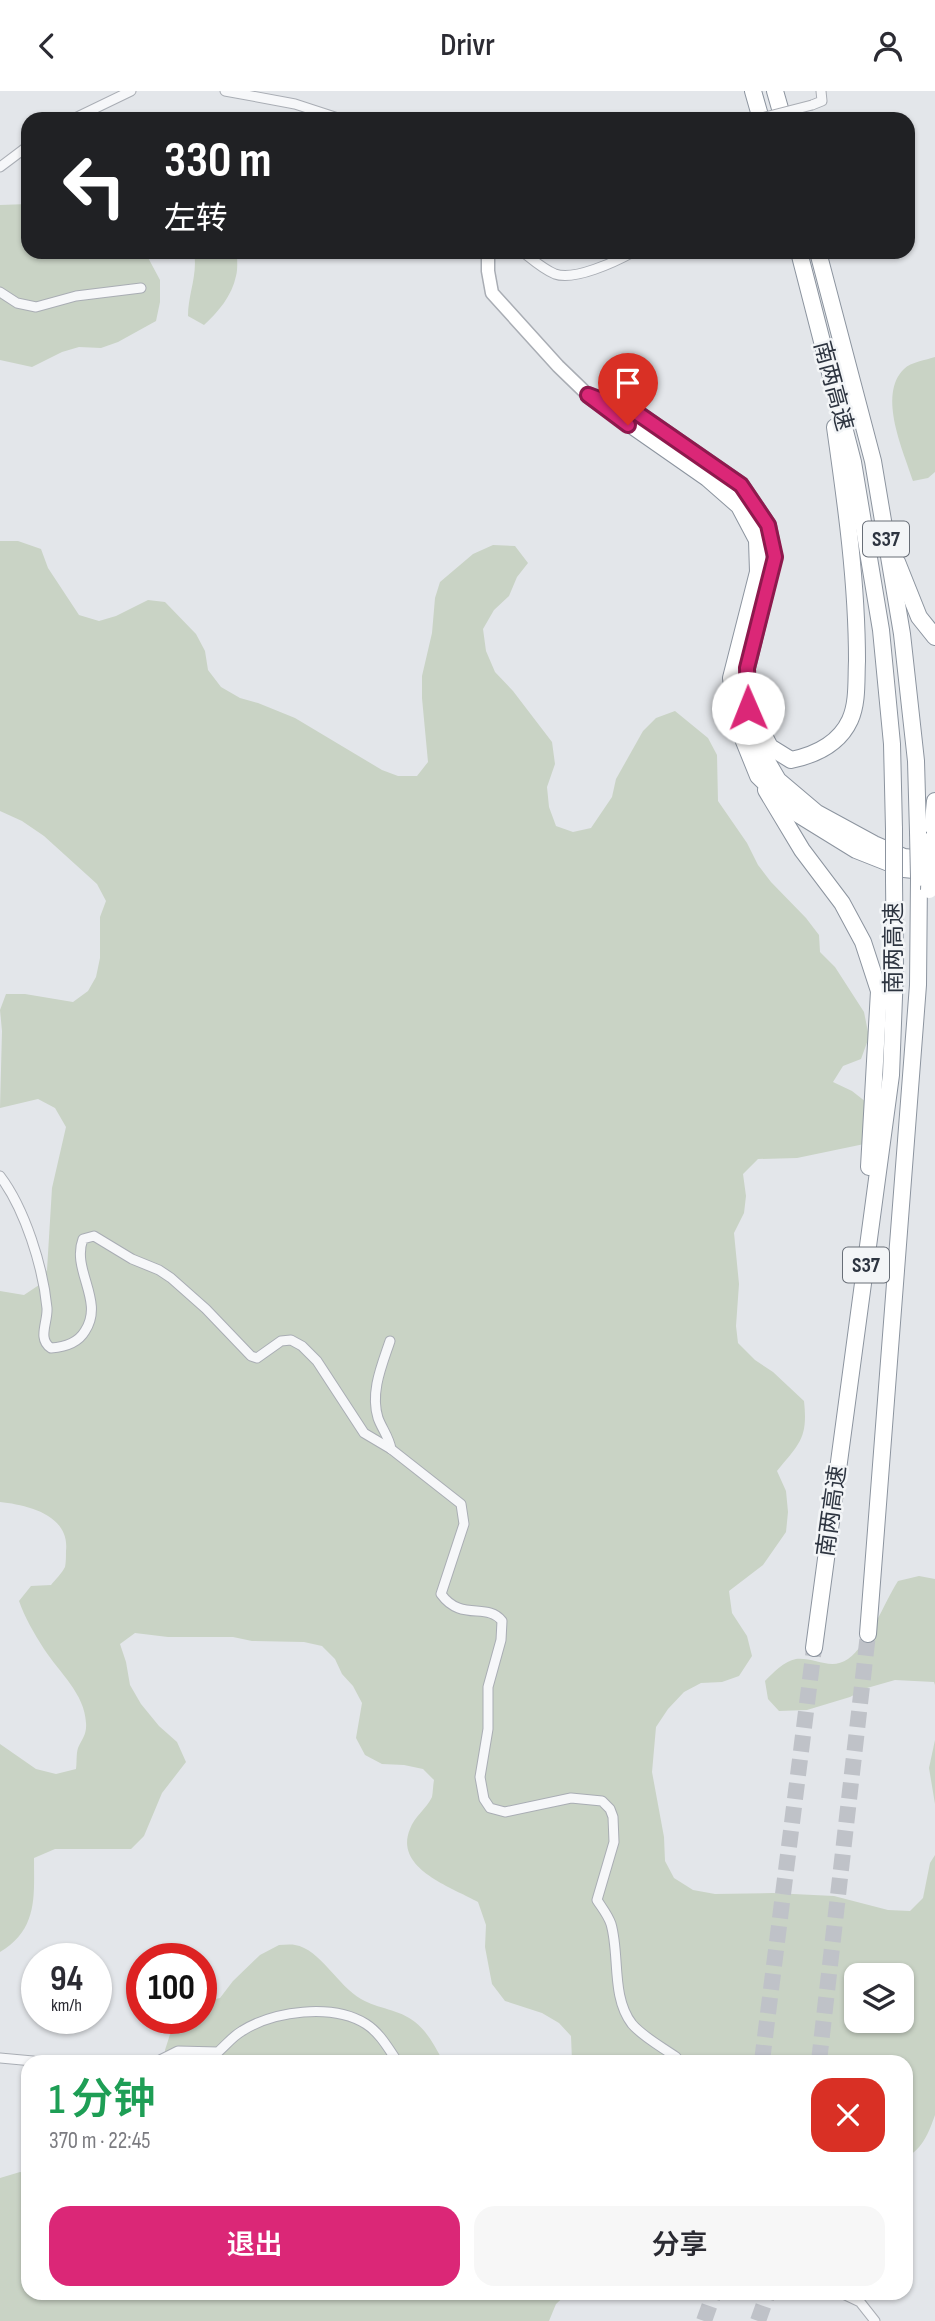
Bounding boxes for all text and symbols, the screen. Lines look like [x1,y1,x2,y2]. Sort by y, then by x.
text: Drivr [440,26,495,65]
icon: back [28,27,66,65]
icon: person [869,27,907,65]
text: 330 m [164,132,271,191]
icon: left [49,140,140,231]
text: 左转 [164,200,228,239]
street label: 南两高速 [808,338,858,434]
pin [598,353,658,425]
icon: arrive [609,364,647,402]
road number: S37 [863,521,909,557]
position arrow [711,671,785,745]
street label: 南两高速 [880,902,908,994]
road number: S37 [843,1247,889,1283]
street label: 南两高速 [812,1463,852,1559]
speed limit sign: 100 [126,1943,217,2034]
text: 94 [50,1958,83,2001]
map controls [844,1963,914,2033]
button: layers [844,1963,914,2033]
text: km/h [51,1995,82,2016]
text: 1 分钟 [49,2075,155,2126]
button: close [811,2078,885,2152]
text: 370 m · 22:45 [49,2127,151,2155]
button: 退出 [49,2206,460,2286]
button: 分享 [474,2206,885,2286]

